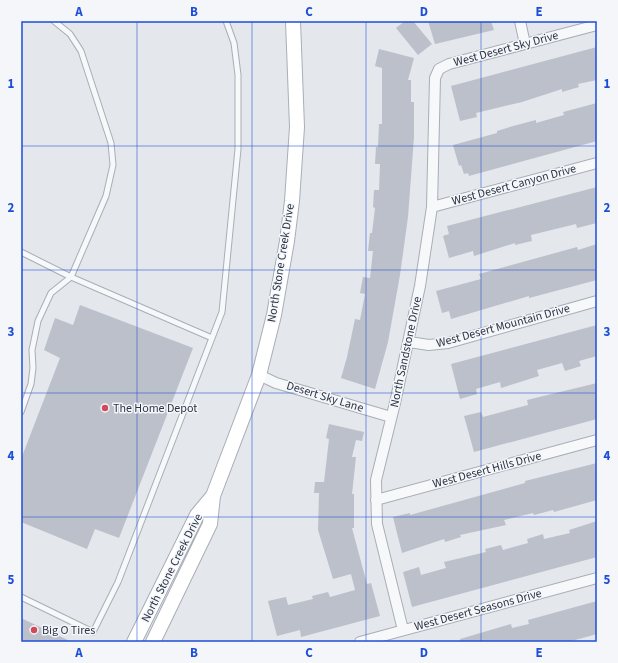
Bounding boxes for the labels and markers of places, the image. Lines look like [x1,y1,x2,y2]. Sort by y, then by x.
place label: The Home Depot [113,400,197,417]
marker: The Home Depot [100,403,110,413]
place label: Big O Tires [42,622,95,639]
marker: Big O Tires [29,625,39,635]

